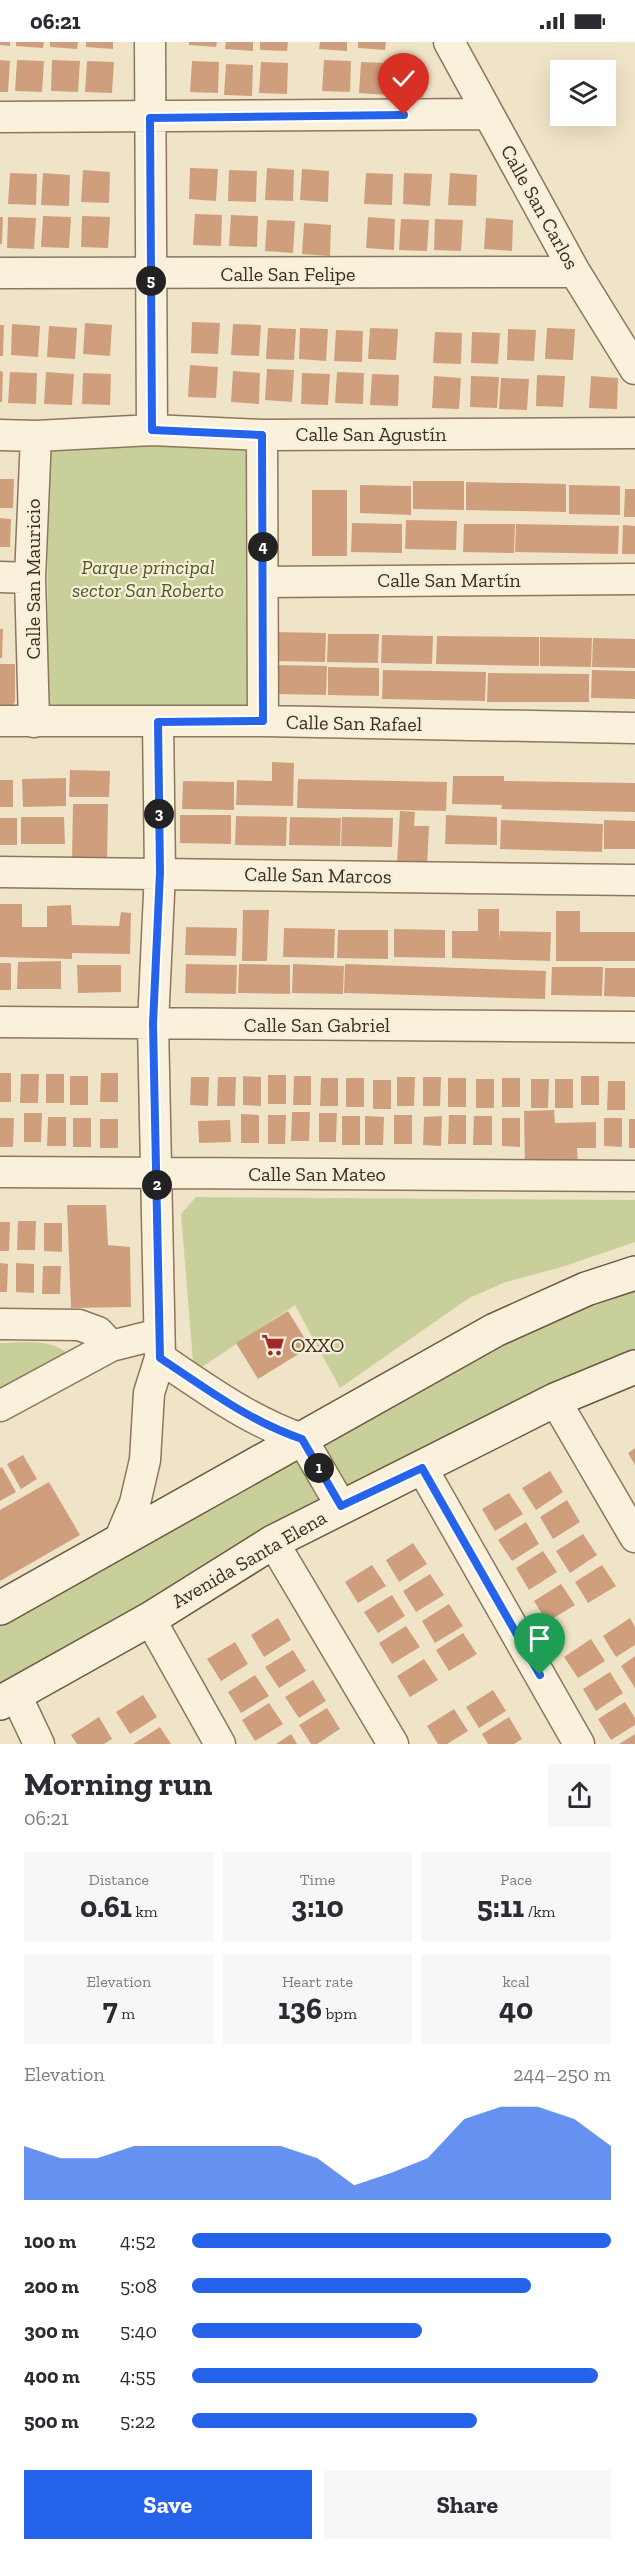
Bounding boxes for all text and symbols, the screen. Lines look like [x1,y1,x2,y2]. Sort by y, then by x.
text: 06:21 [30,8,81,35]
pin [378,53,429,115]
map controls [550,60,616,126]
button: layers [550,60,616,126]
icon: check [387,62,420,95]
street label: Calle San Carlos [496,141,584,273]
street label: Calle San Felipe [221,262,355,286]
pin: 5 [136,266,166,296]
text: 5 [147,271,155,290]
street label: Calle San Agustín [296,422,447,446]
street label: Calle San Mauricio [21,499,45,659]
pin: 4 [248,532,278,562]
text: 4 [258,537,268,556]
park label: Parque principal sector San Roberto [72,555,224,602]
street label: Calle San Martín [377,568,521,592]
street label: Calle San Rafael [286,710,422,736]
pin: 3 [144,799,174,829]
text: 3 [155,804,163,823]
street label: Calle San Marcos [244,862,392,888]
street label: Calle San Gabriel [244,1013,390,1037]
street label: Calle San Mateo [248,1162,386,1186]
pin: 2 [142,1170,172,1200]
text: 2 [153,1175,161,1194]
supermarket icon: OXXO [260,1332,286,1358]
place label: OXXO [291,1333,344,1357]
pin: 1 [304,1453,334,1483]
text: 1 [316,1458,322,1477]
street label: Avenida Santa Elena [167,1505,331,1613]
pin [514,1613,565,1675]
icon: arrive [523,1622,556,1655]
text: Morning run [24,1764,212,1803]
button: share [548,1764,611,1827]
text: 06:21 [24,1806,69,1830]
text: Distance [89,1870,149,1889]
text: Time [300,1870,335,1889]
text: Pace [500,1870,532,1889]
text: 0.61 [80,1889,132,1925]
text: 3:10 [291,1889,344,1925]
text: 5:11 [477,1889,524,1925]
text: km [132,1902,158,1921]
text: /km [524,1902,555,1921]
text: Elevation [87,1972,151,1991]
text: Heart rate [282,1972,353,1991]
text: kcal [502,1972,530,1991]
text: 7 [103,1991,118,2027]
text: 136 [278,1991,322,2027]
text: 40 [499,1991,533,2027]
text: m [118,2004,135,2023]
text: bpm [322,2004,357,2023]
text: Elevation [24,2062,105,2086]
text: 244–250 m [513,2062,611,2086]
text: 100 m [24,2229,76,2253]
text: 4:52 [120,2229,156,2253]
text: 200 m [24,2274,79,2298]
text: 5:08 [120,2274,157,2298]
text: 300 m [24,2319,79,2343]
text: 5:40 [120,2319,157,2343]
text: 400 m [24,2364,80,2388]
text: 4:55 [120,2364,156,2388]
text: 500 m [24,2409,79,2433]
text: 5:22 [120,2409,155,2433]
button: Save [24,2470,312,2539]
button: Share [324,2470,611,2539]

